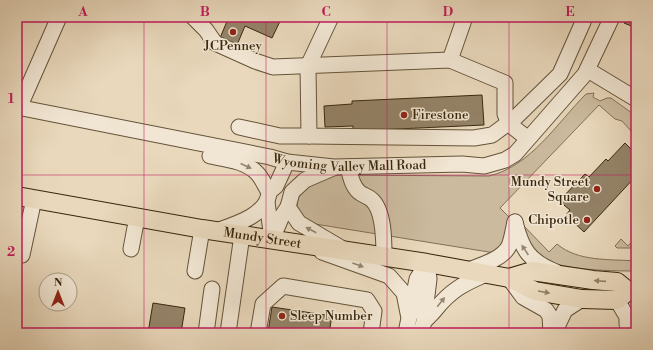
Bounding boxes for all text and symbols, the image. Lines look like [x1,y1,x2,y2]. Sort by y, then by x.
text: A [77,4,88,20]
text: B [200,4,210,20]
text: C [321,4,331,20]
text: D [443,4,453,20]
text: E [565,4,575,20]
marker: JCPenney [228,27,238,37]
place label: JCPenney [203,38,263,54]
text: 1 [8,91,15,107]
place label: Firestone [412,107,469,123]
marker: Firestone [399,110,409,120]
street label: Wyoming Valley Mall Road [270,150,427,176]
one-way arrow [241,163,252,169]
place label: Mundy Street Square [511,174,589,205]
marker: Mundy Street Square [592,184,602,194]
place label: Chipotle [528,212,579,228]
marker: Chipotle [582,215,592,225]
street label: Mundy Street [222,224,303,252]
one-way arrow [305,226,317,233]
text: 2 [7,244,15,260]
one-way arrow [521,245,529,255]
one-way arrow [352,262,364,268]
north arrow [38,272,78,312]
text: N [54,276,63,290]
one-way arrow [594,277,606,284]
one-way arrow [538,290,550,296]
one-way arrow [437,296,446,307]
place label: Sleep Number [290,308,373,324]
marker: Sleep Number [277,311,287,321]

